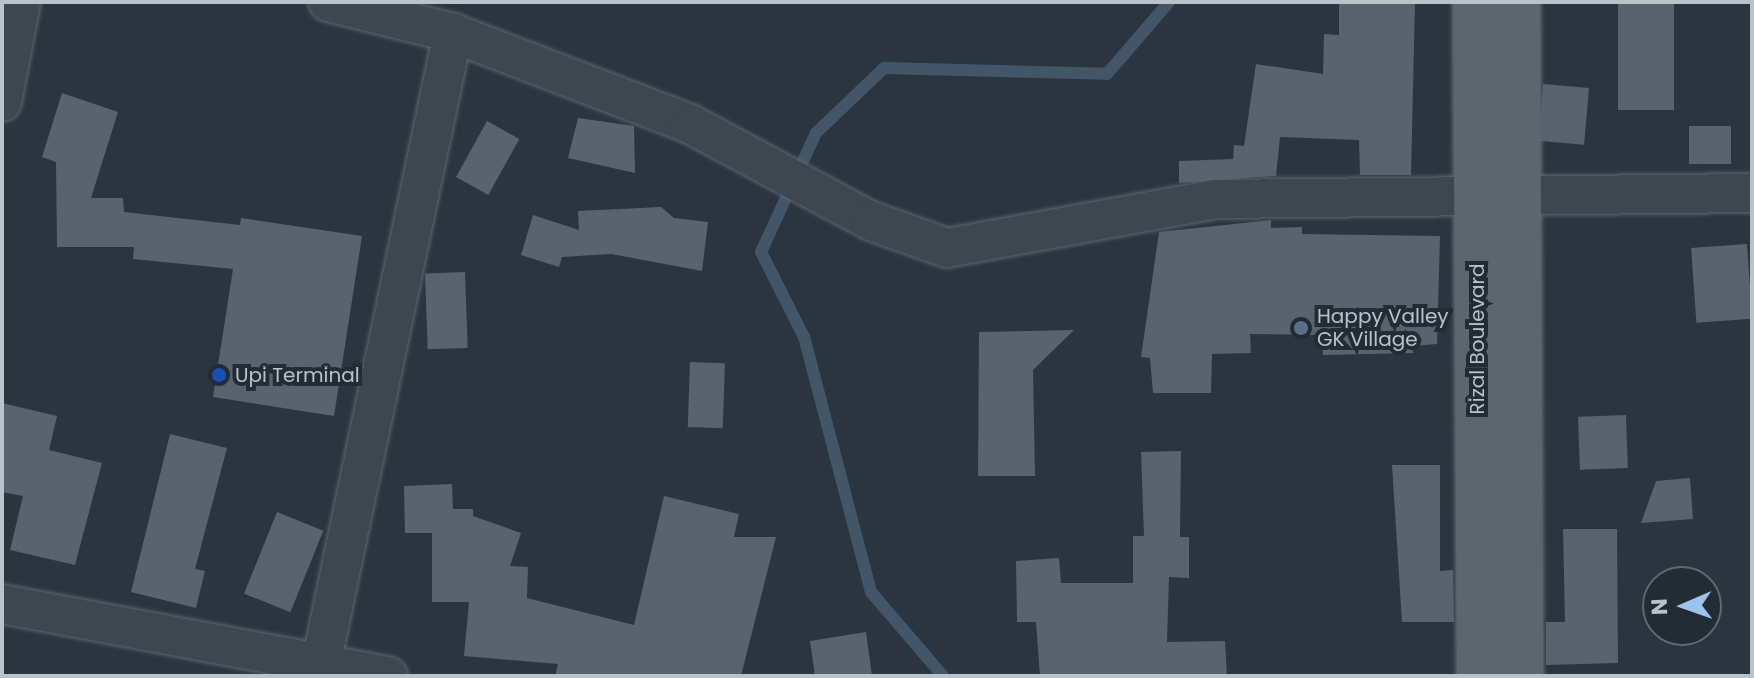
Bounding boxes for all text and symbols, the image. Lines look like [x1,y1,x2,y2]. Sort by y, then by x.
street label: Rizal Boulevard [1465,264,1489,414]
place label: Happy Valley GK Village [1317,304,1449,351]
marker: Happy Valley GK Village [1292,319,1310,337]
place label: Upi Terminal [235,363,360,387]
marker: Upi Terminal [210,366,228,384]
north arrow [1642,566,1722,646]
text: N [1644,598,1675,616]

